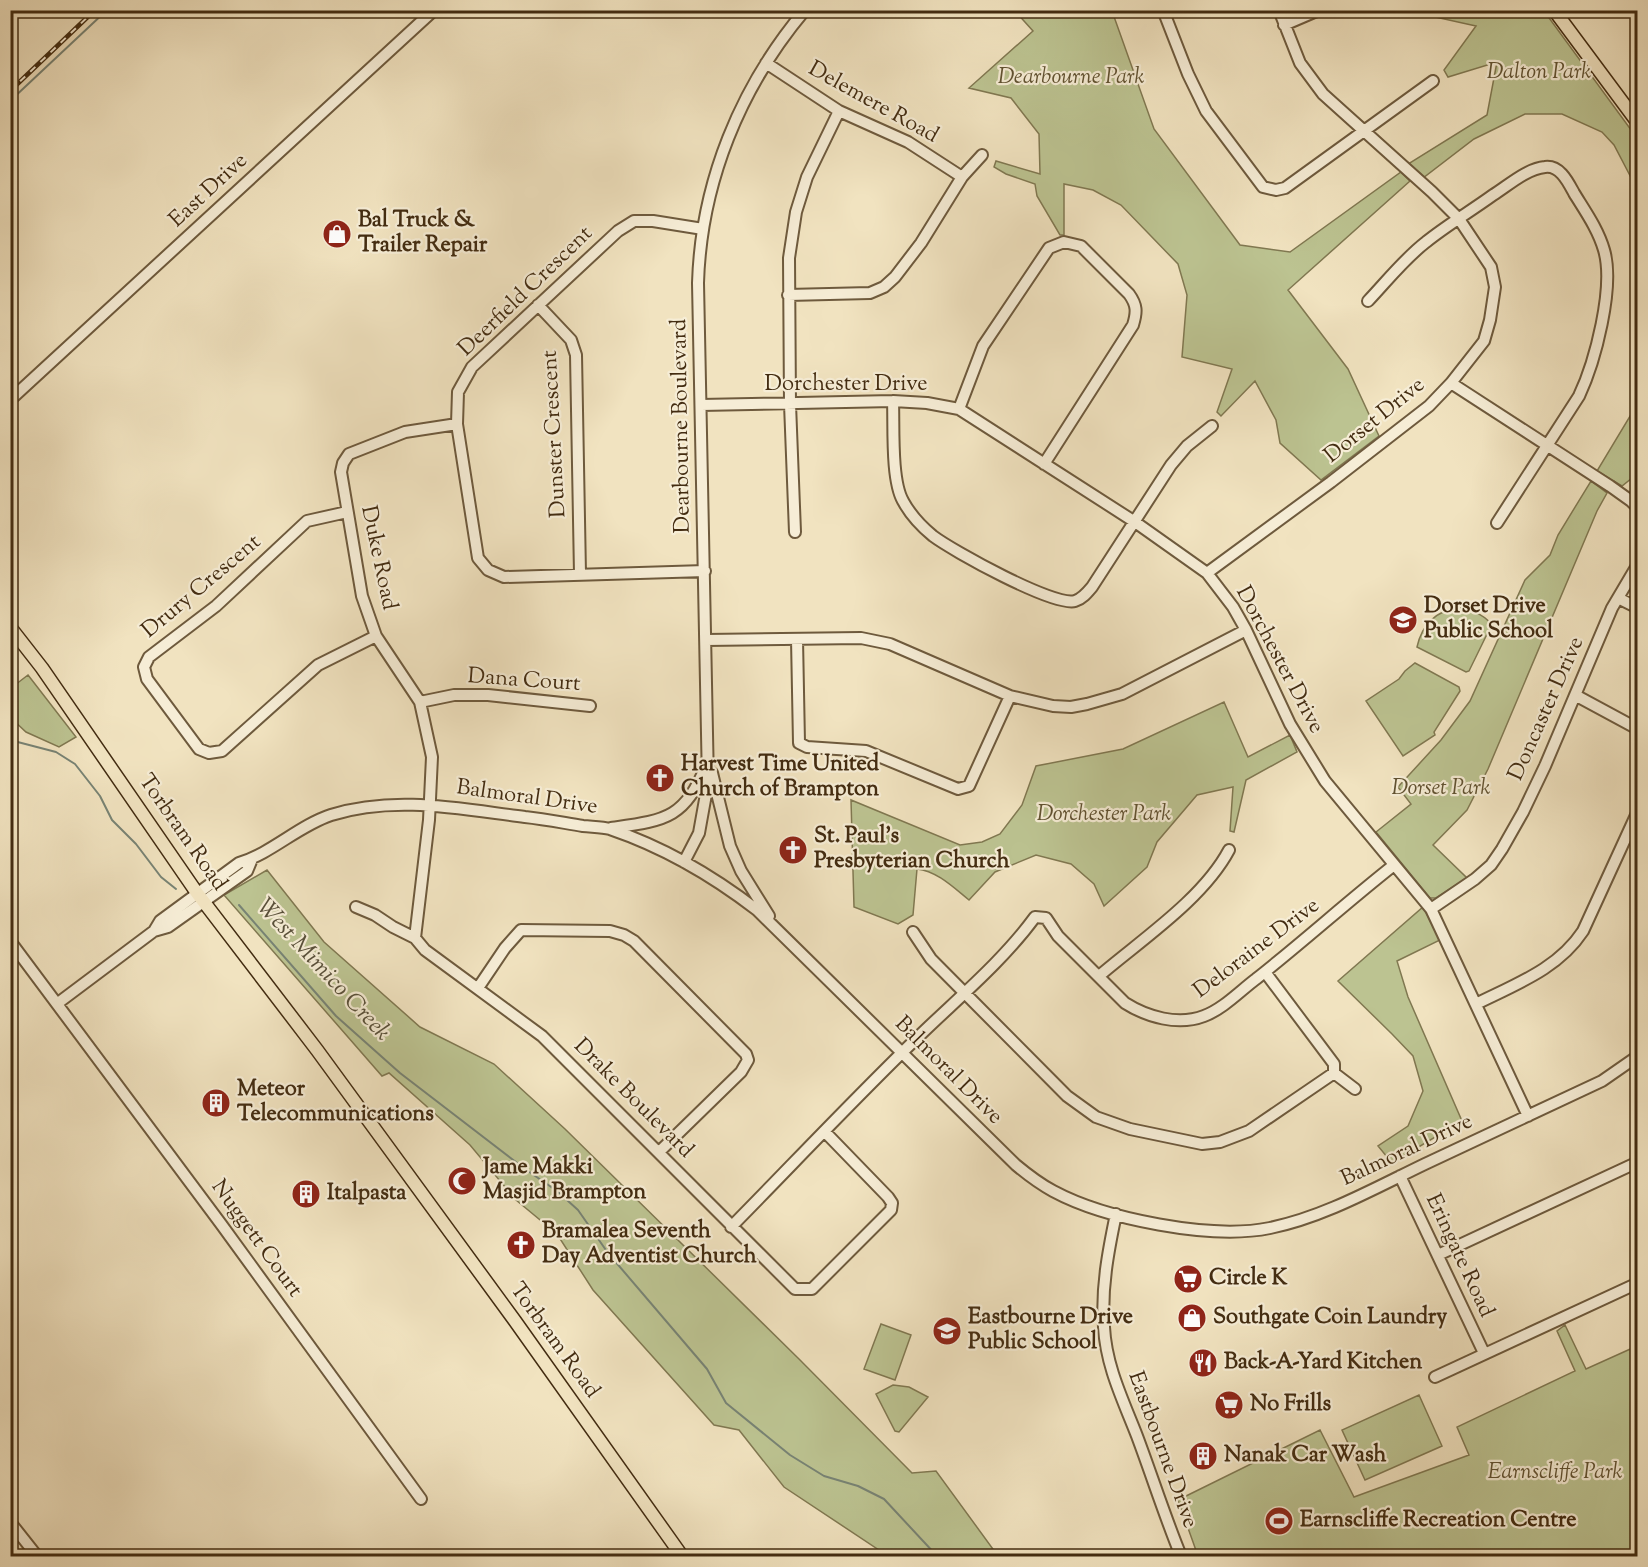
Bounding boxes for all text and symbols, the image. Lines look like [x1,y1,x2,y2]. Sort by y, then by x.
street label: Delemere Road [802,54,944,152]
park label: Dalton Park [1487,57,1591,89]
park label: Dearbourne Park [998,62,1144,94]
street label: East Drive [163,146,255,236]
place label: Bal Truck & Trailer Repair [358,205,488,262]
shop icon: Bal Truck & Trailer Repair [321,218,353,250]
street label: Deerfield Crescent [451,219,601,365]
street label: Dearbourne Boulevard [664,318,700,534]
street label: Dunster Crescent [535,349,575,518]
street label: Dorchester Drive [765,369,927,401]
street label: Dorset Drive [1318,370,1432,472]
street label: Duke Road [351,503,405,613]
street label: Drury Crescent [135,527,269,647]
street label: Dorchester Drive [1227,581,1331,739]
place label: Dorset Drive Public School [1424,591,1554,648]
school or university icon: Dorset Drive Public School [1387,604,1419,636]
street label: Doncaster Drive [1501,632,1593,786]
street label: Dana Court [467,661,582,701]
place label: Harvest Time United Church of Brampton [681,749,880,806]
church icon: Harvest Time United Church of Brampton [644,762,676,794]
street label: Torbram Road [130,768,234,898]
street label: Balmoral Drive [454,772,600,824]
park label: Dorset Park [1391,773,1491,805]
park label: Dorchester Park [1037,799,1171,831]
place label: St. Paul's Presbyterian Church [814,821,1010,878]
church icon: St. Paul's Presbyterian Church [777,834,809,866]
water label: West Mimico Creek [248,891,398,1049]
street label: Deloraine Drive [1187,891,1327,1007]
street label: Balmoral Drive [886,1009,1010,1133]
street label: Drake Boulevard [566,1032,700,1166]
place label: Meteor Telecommunications [237,1074,434,1131]
building icon: Meteor Telecommunications [200,1087,232,1119]
street label: Balmoral Drive [1336,1106,1478,1196]
place label: Jame Makki Masjid Brampton [481,1152,646,1209]
mosque icon: Jame Makki Masjid Brampton [446,1165,478,1197]
street label: Nuggett Court [202,1173,310,1305]
building icon: Italpasta [290,1178,322,1210]
place label: Italpasta [327,1178,407,1210]
street label: Eringate Road [1416,1189,1502,1323]
place label: Bramalea Seventh Day Adventist Church [542,1216,757,1273]
church icon: Bramalea Seventh Day Adventist Church [505,1229,537,1261]
supermarket icon: Circle K [1172,1263,1204,1295]
place label: Circle K [1209,1263,1288,1295]
street label: Torbram Road [501,1276,607,1406]
place label: Eastbourne Drive Public School [968,1302,1133,1359]
shop icon: Southgate Coin Laundry [1176,1302,1208,1334]
place label: Southgate Coin Laundry [1213,1302,1447,1334]
school or university icon: Eastbourne Drive Public School [931,1315,963,1347]
restaurant icon: Back-A-Yard Kitchen [1187,1347,1219,1379]
place label: Back-A-Yard Kitchen [1224,1347,1422,1379]
street label: Eastbourne Drive [1119,1367,1205,1533]
supermarket icon: No Frills [1213,1389,1245,1421]
place label: No Frills [1250,1389,1332,1421]
building icon: Nanak Car Wash [1187,1440,1219,1472]
place label: Nanak Car Wash [1224,1440,1387,1472]
park label: Earnscliffe Park [1488,1457,1622,1489]
sports icon: Earnscliffe Recreation Centre [1263,1505,1295,1537]
place label: Earnscliffe Recreation Centre [1300,1505,1576,1537]

